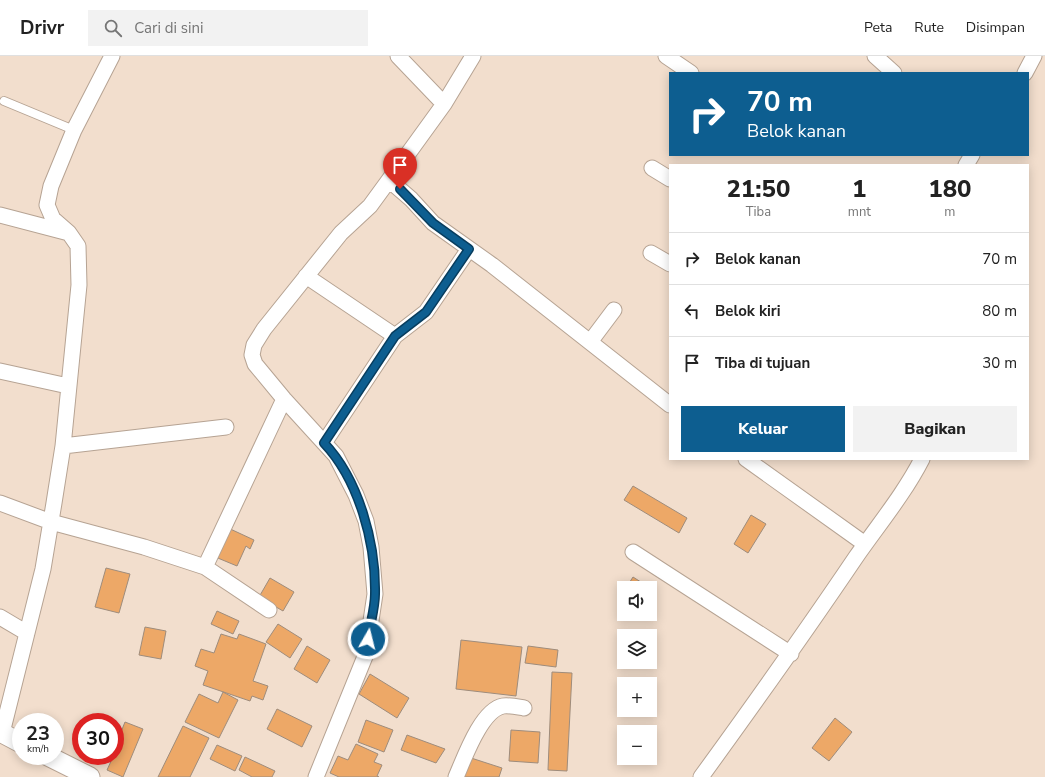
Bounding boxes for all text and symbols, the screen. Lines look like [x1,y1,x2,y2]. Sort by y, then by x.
search box [88,10,368,46]
text: Drivr [20,15,64,41]
icon: search [102,17,124,39]
text: Cari di sini [134,18,204,38]
text: Peta [864,18,892,37]
text: Rute [914,18,944,37]
text: Disimpan [966,18,1025,37]
text: 70 m [747,83,813,121]
icon: right [681,88,733,140]
text: Belok kanan [747,119,846,143]
pin [383,148,417,189]
icon: arrive [389,154,411,176]
text: 21:50 [726,173,790,205]
text: 1 [852,173,867,205]
text: 180 [928,173,972,205]
text: Tiba [746,203,771,221]
text: mnt [848,203,871,221]
text: m [944,203,955,221]
icon: right [681,248,703,270]
text: Belok kanan [715,249,801,269]
text: 70 m [982,249,1017,269]
icon: left [681,300,703,322]
text: Belok kiri [715,301,780,321]
text: 80 m [982,301,1017,321]
icon: arrive [681,352,703,374]
text: Tiba di tujuan [715,353,810,373]
text: 30 m [982,353,1017,373]
button: Keluar [681,406,845,452]
button: Bagikan [853,406,1017,452]
map controls [617,581,657,765]
button: sound [617,581,657,621]
position arrow [347,618,389,660]
button: layers [617,629,657,669]
button: + [617,677,657,717]
speed limit sign: 30 [72,713,124,765]
text: 23 [26,720,50,747]
button: − [617,725,657,765]
text: km/h [27,742,49,756]

